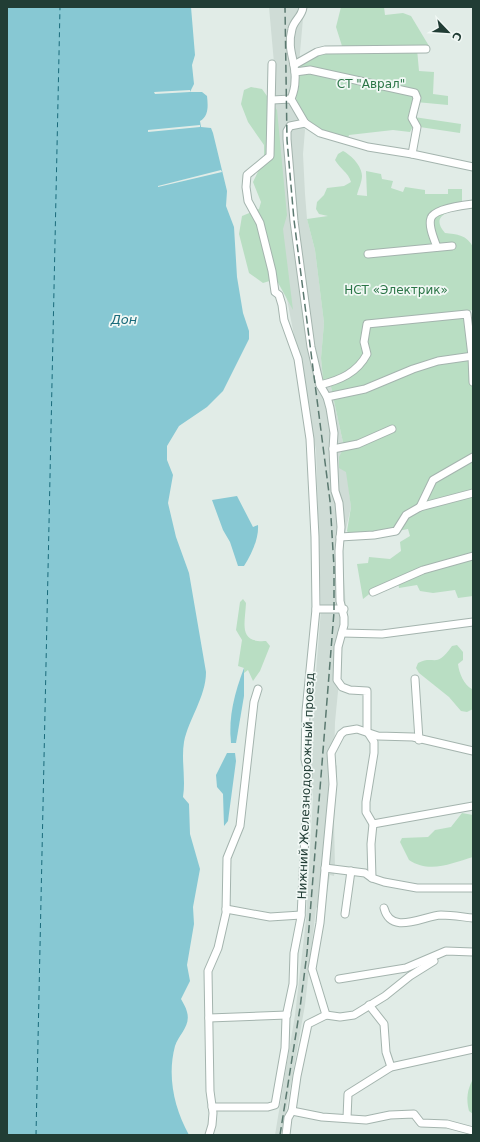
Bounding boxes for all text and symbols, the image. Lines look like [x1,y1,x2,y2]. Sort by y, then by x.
north arrow [428,12,468,52]
text: С [449,30,464,42]
park label: СТ "Аврал" [337,77,405,91]
park label: НСТ «Электрик» [344,283,448,297]
water label: Дон [110,312,138,327]
street label: Нижний Железнодорожный проезд [295,672,317,900]

